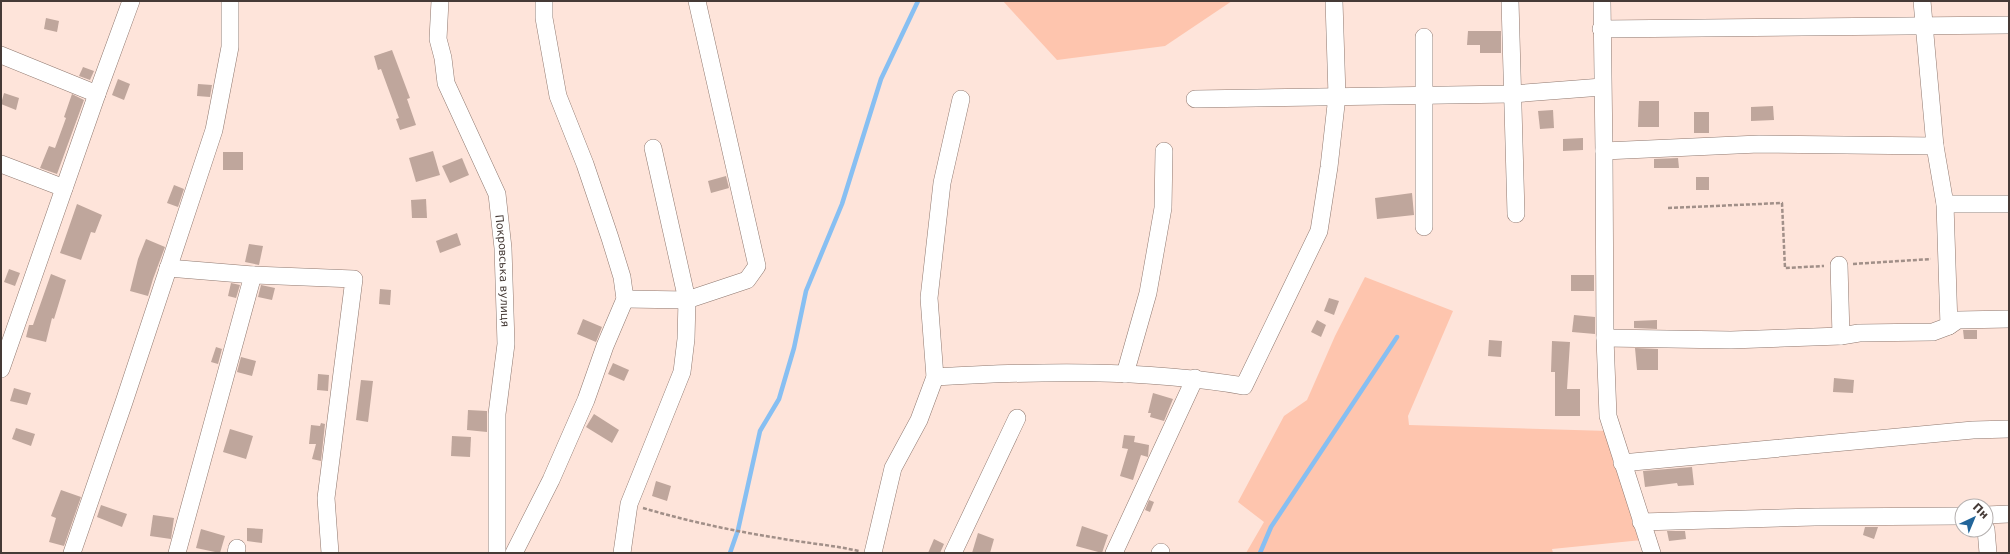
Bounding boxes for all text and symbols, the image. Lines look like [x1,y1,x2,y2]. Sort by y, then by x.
street label: Покровська вулиця [492,214,511,327]
north arrow [1954,498,1994,538]
text: Пн [1970,501,1991,522]

